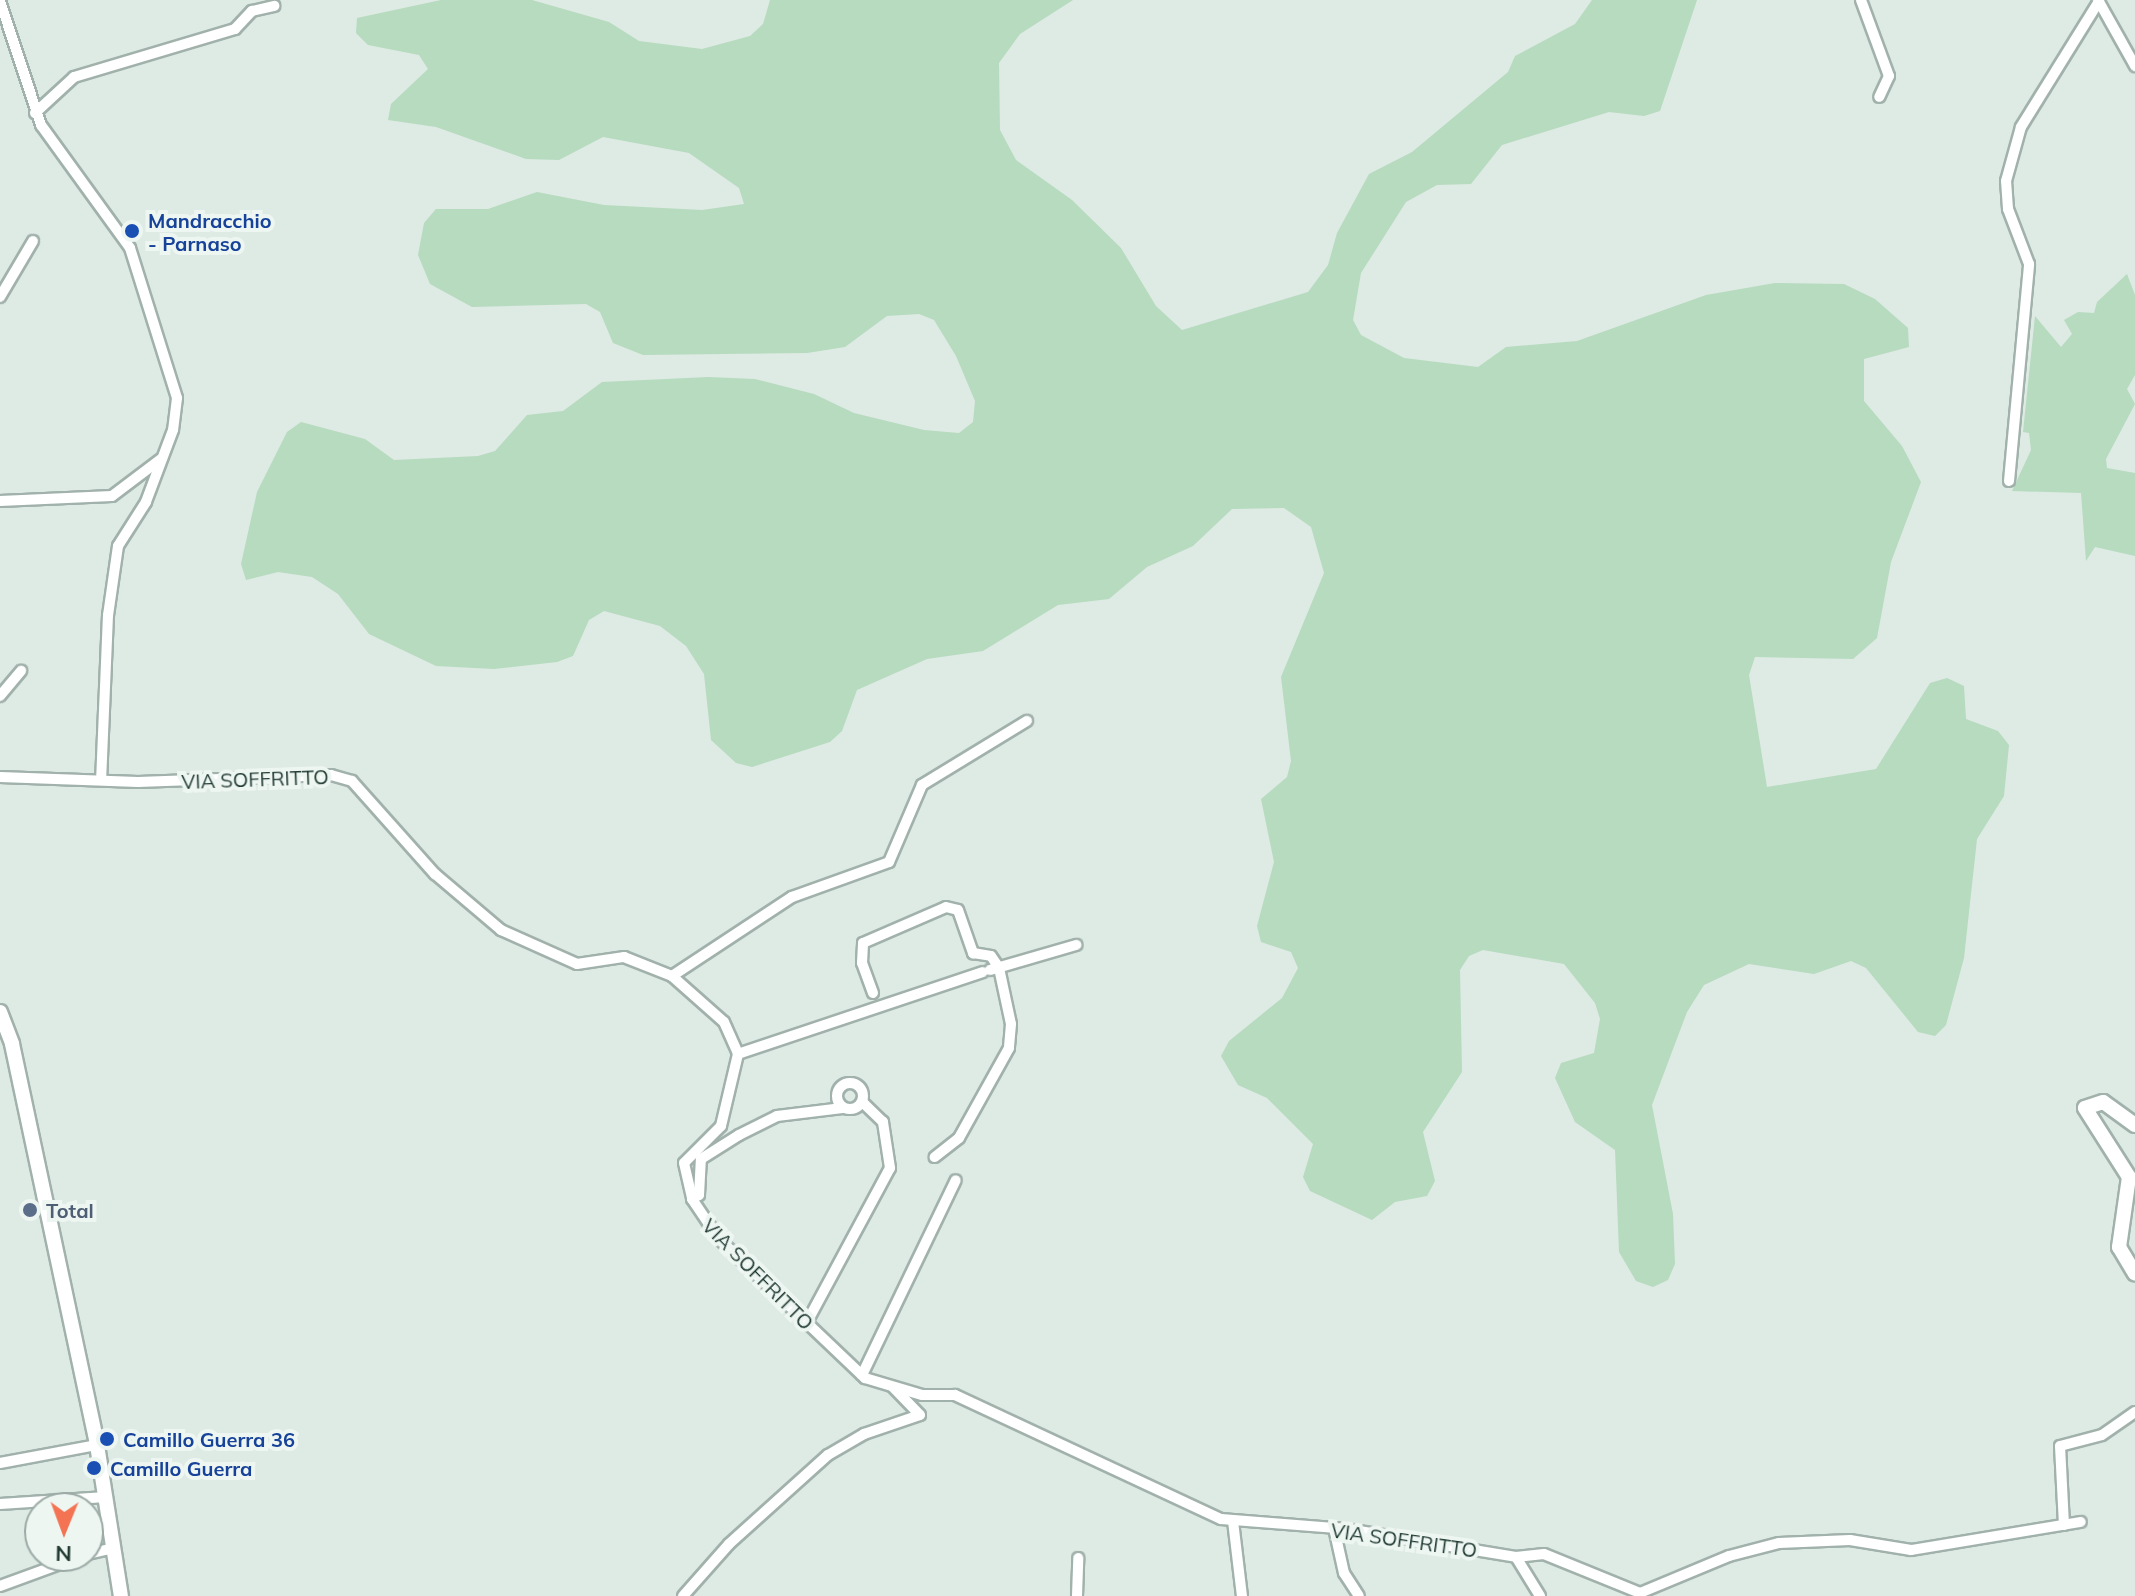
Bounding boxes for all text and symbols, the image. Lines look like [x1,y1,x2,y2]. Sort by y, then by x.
place label: Mandracchio - Parnaso [148,208,271,255]
marker: Mandracchio - Parnaso [123,222,141,240]
street label: VIA SOFFRITTO [181,764,329,794]
place label: Total [46,1198,94,1222]
marker: Total [21,1201,39,1219]
street label: VIA SOFFRITTO [697,1213,819,1335]
place label: Camillo Guerra 36 [123,1427,295,1451]
marker: Camillo Guerra 36 [98,1430,116,1448]
place label: Camillo Guerra [110,1456,252,1480]
marker: Camillo Guerra [85,1459,103,1477]
north arrow [24,1492,104,1572]
street label: VIA SOFFRITTO [1329,1518,1479,1562]
text: N [55,1540,72,1568]

